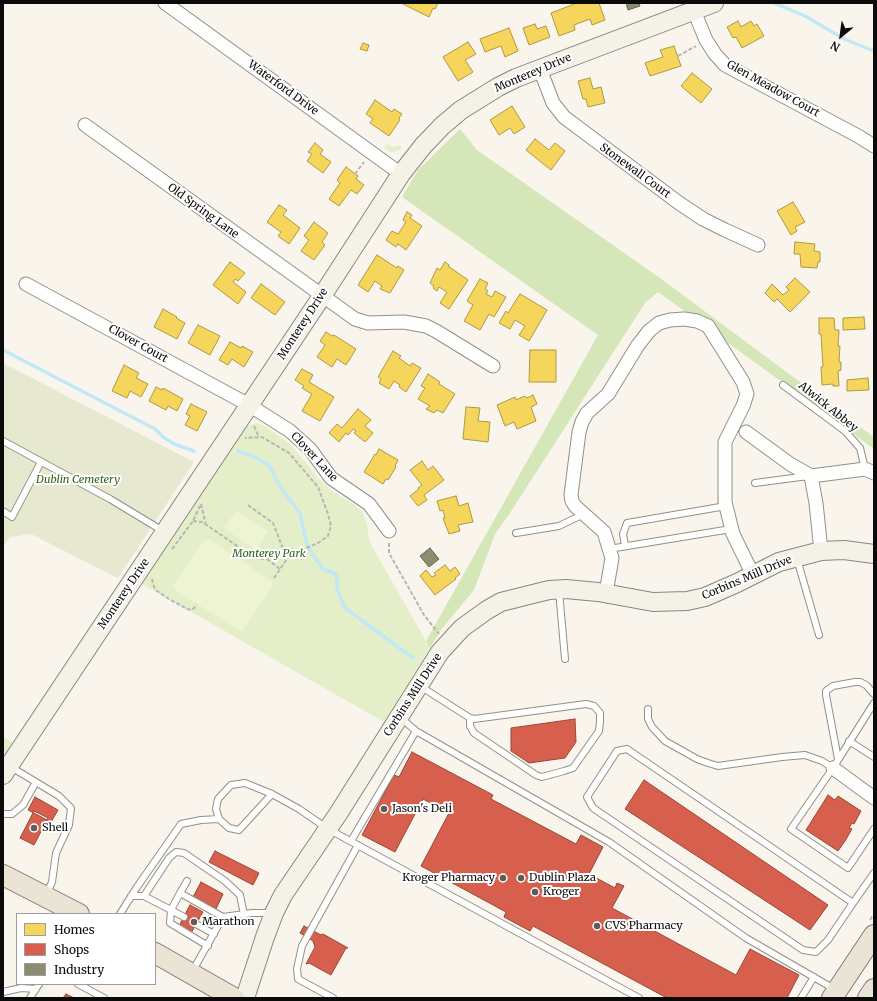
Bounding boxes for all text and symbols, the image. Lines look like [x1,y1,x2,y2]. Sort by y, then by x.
north arrow [821,16,861,56]
text: N [828,38,842,55]
street label: Monterey Drive [493,51,573,95]
street label: Waterford Drive [245,58,321,118]
street label: Glen Meadow Court [724,58,822,120]
street label: Stonewall Court [597,141,673,201]
street label: Old Spring Lane [165,181,241,241]
street label: Monterey Drive [275,286,331,362]
street label: Clover Court [106,322,170,366]
street label: Alwick Abbey [796,379,860,435]
street label: Clover Lane [288,430,340,484]
park label: Dublin Cemetery [36,473,120,487]
park label: Monterey Park [232,547,306,561]
street label: Corbins Mill Drive [700,553,794,603]
street label: Monterey Drive [96,556,152,632]
street label: Corbins Mill Drive [381,651,445,739]
place label: Jason's Deli [392,802,452,816]
marker: Jason's Deli [379,804,389,814]
place label: Shell [42,821,68,835]
marker: Shell [29,823,39,833]
place label: Kroger Pharmacy [402,871,495,885]
place label: Dublin Plaza [529,871,596,885]
marker: Kroger Pharmacy [498,873,508,883]
marker: Dublin Plaza [516,873,526,883]
place label: Kroger [543,885,579,899]
marker: Kroger [530,887,540,897]
legend [16,913,156,985]
place label: Marathon [202,915,255,929]
marker: Marathon [189,917,199,927]
place label: CVS Pharmacy [605,919,683,933]
marker: CVS Pharmacy [592,921,602,931]
text: Homes [54,922,95,937]
text: Shops [54,942,89,957]
text: Industry [54,962,104,977]

